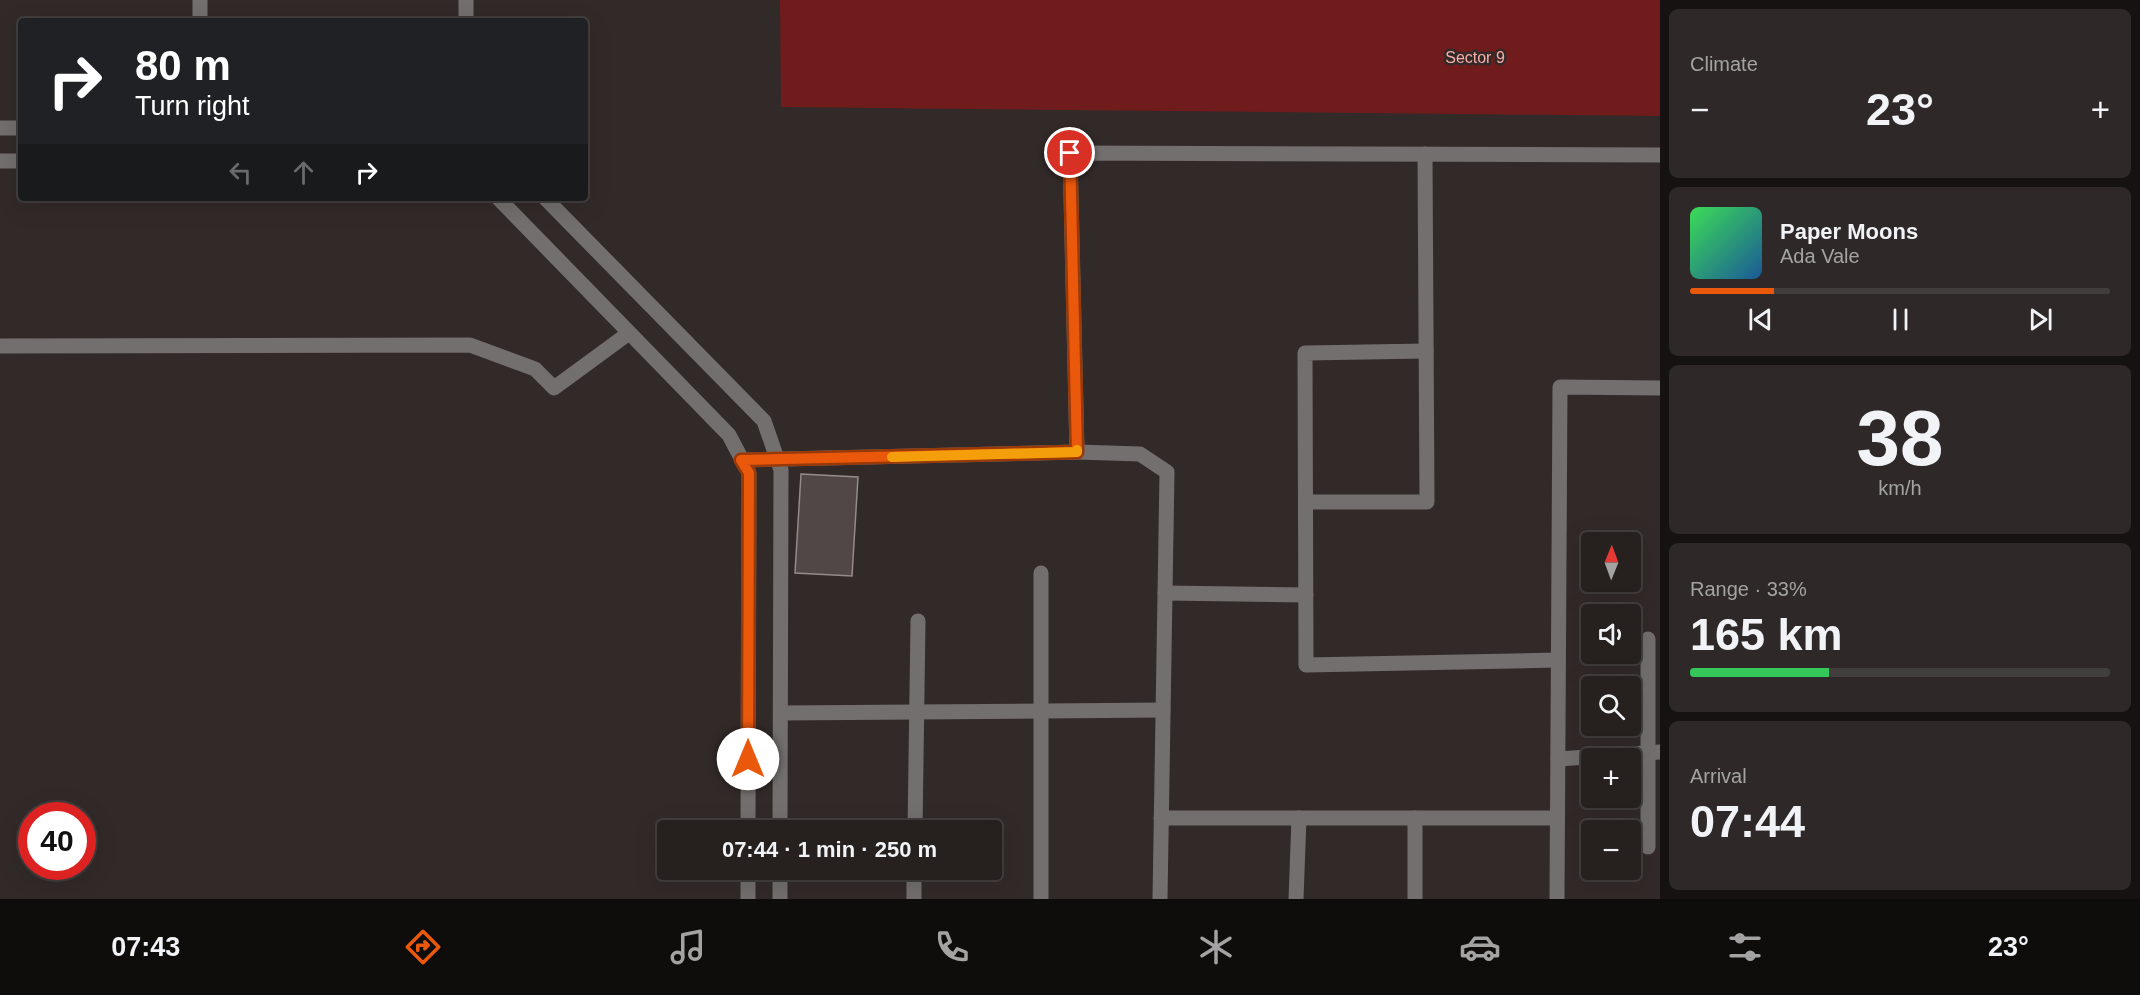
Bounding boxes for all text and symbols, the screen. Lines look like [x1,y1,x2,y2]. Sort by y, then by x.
icon: right [36,42,114,120]
text: 80 m [135,42,231,89]
park label: Sector 9 [1445,49,1505,66]
text: Climate [1690,53,1758,75]
text: 23° [1866,84,1934,135]
text: Turn right [135,91,250,121]
text: − [1690,91,1709,128]
text: + [2091,91,2110,128]
pin [1044,127,1095,178]
icon: arrive [1053,136,1086,169]
icon: left [224,156,257,189]
icon: ahead [287,156,320,189]
icon: right [350,156,383,189]
text: Paper Moons [1780,219,1918,244]
text: Ada Vale [1780,245,1860,267]
icon: previous [1744,303,1777,336]
icon: pause [1884,303,1917,336]
icon: next [2024,303,2057,336]
text: 38 [1857,394,1943,482]
text: km/h [1878,477,1922,499]
north arrow [1581,532,1641,592]
map controls [1581,532,1641,880]
text: Range · 33% [1690,578,1807,600]
button: sound [1581,604,1641,664]
text: 165 km [1690,609,1843,660]
button: search [1581,676,1641,736]
position arrow [716,727,780,791]
button: + [1581,748,1641,808]
text: Arrival [1690,765,1747,787]
text: 07:44 [1690,796,1805,847]
speed limit sign: 40 [18,802,96,880]
button: − [1581,820,1641,880]
text: 07:44 · 1 min · 250 m [722,837,937,862]
icon: directions [402,926,444,968]
icon: music [667,926,709,968]
icon: phone [931,926,973,968]
icon: climate [1195,926,1237,968]
icon: car [1459,926,1501,968]
icon: filters [1724,926,1766,968]
text: 07:43 [111,932,180,962]
text: 23° [1988,932,2029,962]

